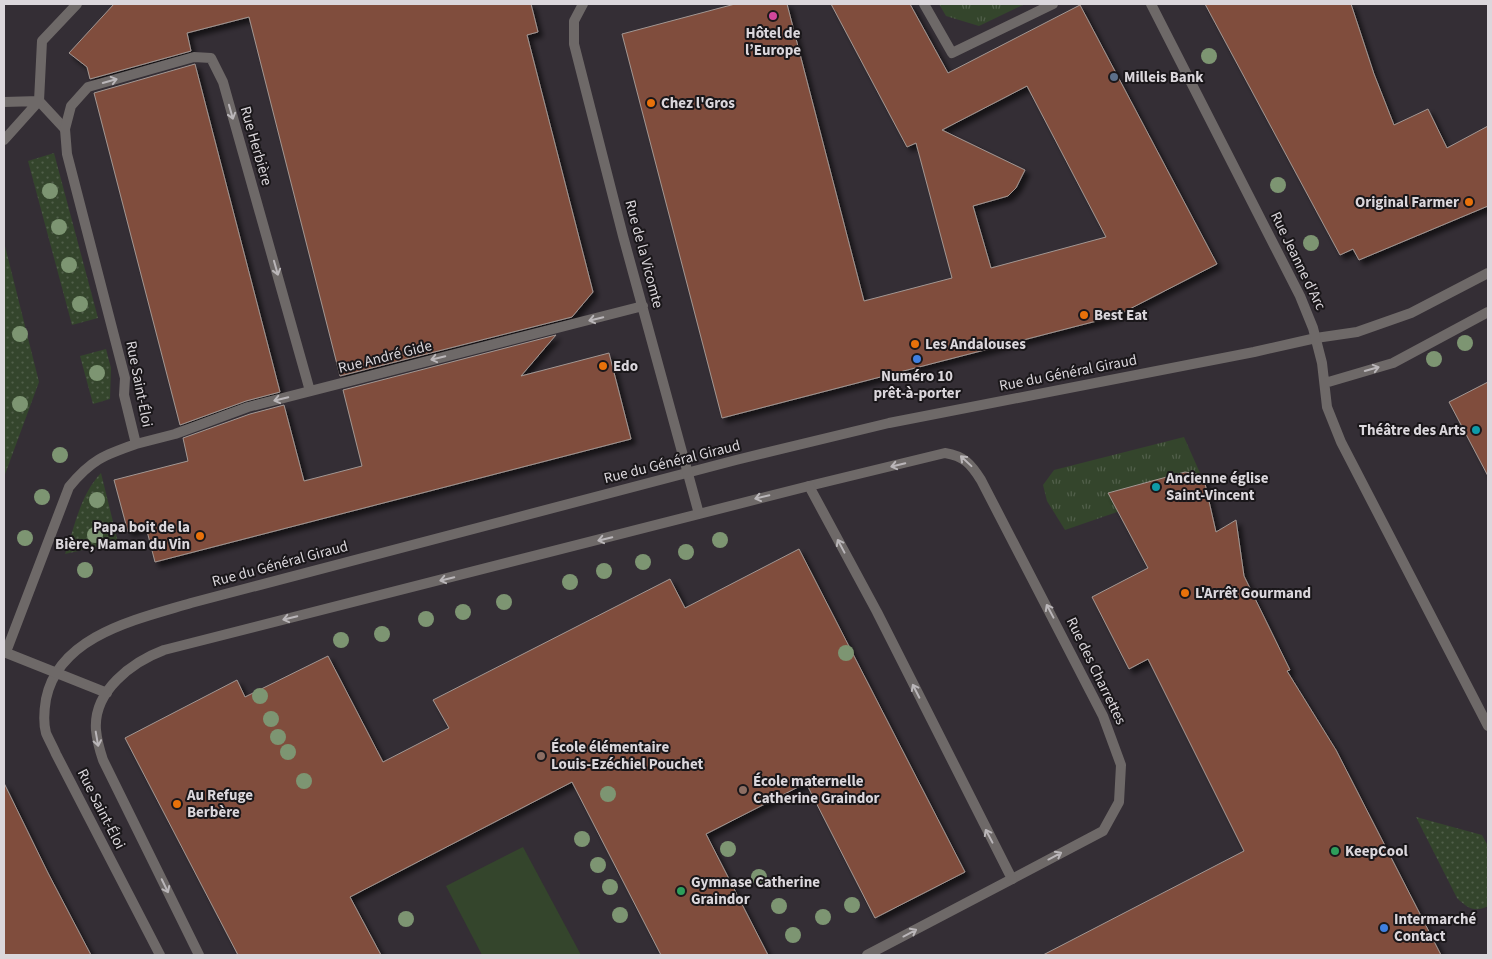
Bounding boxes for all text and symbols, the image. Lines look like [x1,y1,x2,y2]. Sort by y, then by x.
marker: Hôtel de l’Europe [767,10,779,22]
place label: Hôtel de l’Europe [745,23,801,61]
place label: Milleis Bank [1124,67,1204,88]
marker: Milleis Bank [1108,71,1120,83]
one-way arrow [101,75,117,85]
place label: Chez l'Gros [661,93,735,114]
marker: Chez l'Gros [645,97,657,109]
one-way arrow [227,104,236,120]
street label: Rue Herbière [235,104,277,188]
place label: Original Farmer [1355,192,1459,213]
marker: Original Farmer [1463,196,1475,208]
street label: Rue de la Vicomte [619,198,669,310]
street label: Rue Jeanne d'Arc [1265,208,1331,314]
one-way arrow [271,260,281,276]
place label: Best Eat [1094,305,1148,326]
marker: Best Eat [1078,309,1090,321]
one-way arrow [589,315,605,324]
place label: Les Andalouses [925,334,1026,355]
street label: Rue André Gide [336,335,434,379]
marker: Les Andalouses [909,338,921,350]
street label: Rue Saint-Éloi [120,339,158,429]
street label: Rue du Général Giraud [997,349,1139,397]
marker: Numéro 10 prêt-à-porter [911,353,923,365]
one-way arrow [431,354,447,364]
place label: Edo [613,356,638,377]
marker: Edo [597,360,609,372]
one-way arrow [1364,364,1380,374]
place label: Numéro 10 prêt-à-porter [873,366,961,404]
one-way arrow [273,394,289,404]
place label: Théâtre des Arts [1359,420,1466,441]
marker: Théâtre des Arts [1470,424,1482,436]
street label: Rue du Général Giraud [602,435,742,489]
one-way arrow [960,455,973,467]
one-way arrow [890,461,906,470]
place label: Ancienne église Saint-Vincent [1165,468,1269,506]
marker: Ancienne église Saint-Vincent [1150,481,1162,493]
one-way arrow [754,493,770,502]
place label: Papa boit de la Bière, Maman du Vin [55,517,190,555]
marker: Papa boit de la Bière, Maman du Vin [194,530,206,542]
one-way arrow [597,535,613,545]
street label: Rue du Général Giraud [210,536,350,592]
one-way arrow [836,539,846,554]
one-way arrow [440,575,456,584]
place label: L'Arrêt Gourmand [1195,583,1311,604]
marker: L'Arrêt Gourmand [1179,587,1191,599]
one-way arrow [1045,604,1054,619]
one-way arrow [282,614,298,624]
street label: Rue des Charrettes [1061,614,1131,728]
one-way arrow [911,683,921,698]
one-way arrow [93,731,103,747]
place label: École élémentaire Louis-Ezéchiel Pouchet [551,737,704,775]
marker: École élémentaire Louis-Ezéchiel Pouchet [535,750,547,762]
street label: Rue Saint-Éloi [72,765,130,853]
place label: École maternelle Catherine Graindor [753,771,880,809]
marker: École maternelle Catherine Graindor [737,784,749,796]
place label: Au Refuge Berbère [186,785,253,823]
marker: Au Refuge Berbère [171,798,183,810]
one-way arrow [984,828,994,843]
place label: KeepCool [1345,841,1408,862]
marker: KeepCool [1329,845,1341,857]
one-way arrow [1047,851,1062,860]
place label: Gymnase Catherine Graindor [691,872,820,910]
one-way arrow [161,878,170,893]
marker: Gymnase Catherine Graindor [675,885,687,897]
place label: Intermarché Contact [1394,909,1476,947]
marker: Intermarché Contact [1378,922,1390,934]
one-way arrow [903,928,918,938]

